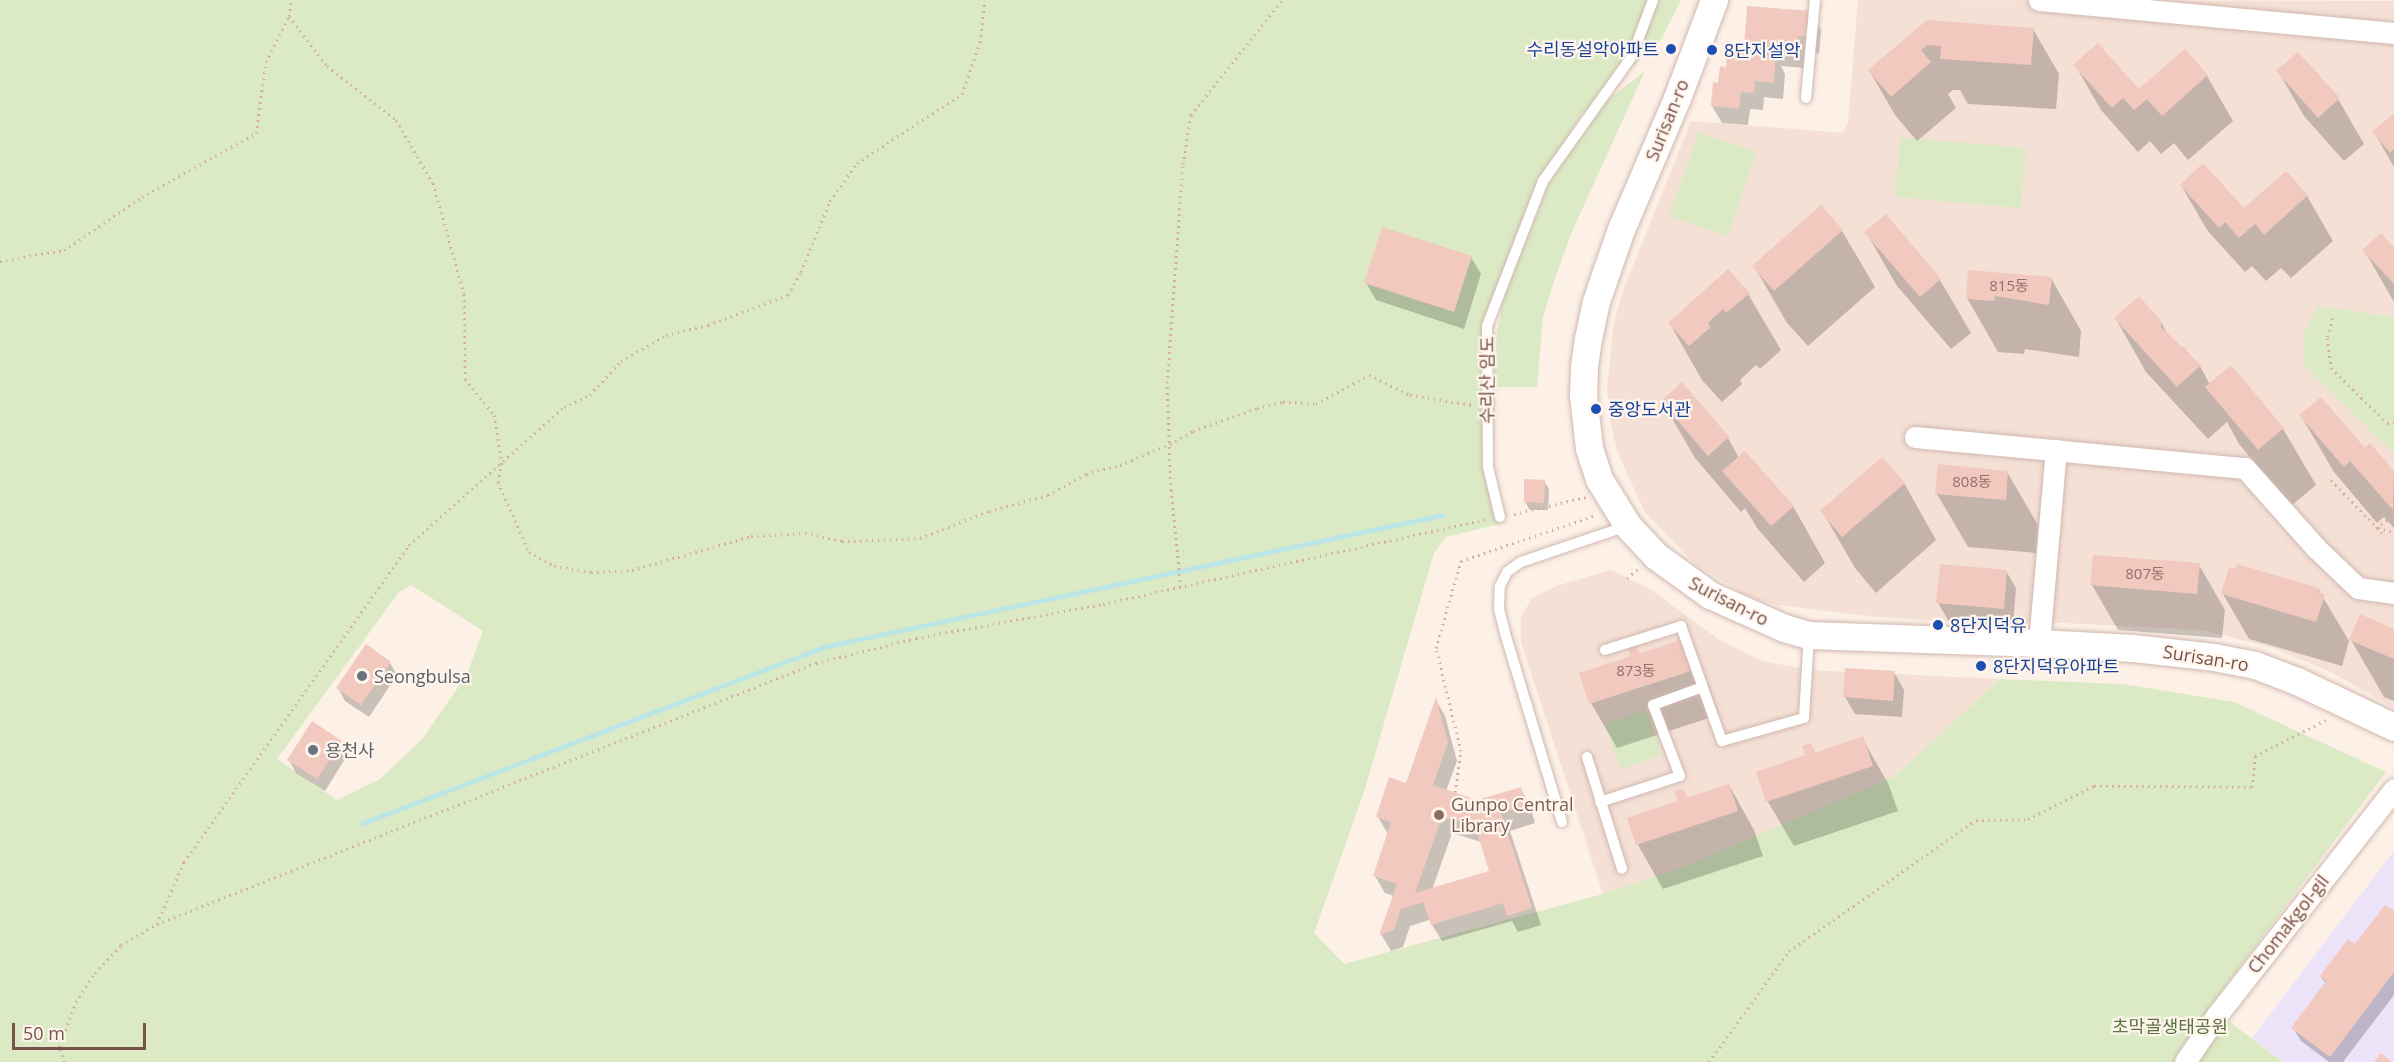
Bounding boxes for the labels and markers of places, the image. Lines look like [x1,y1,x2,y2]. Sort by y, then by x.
place label: 수리동설악아파트 [1527,38,1659,60]
place label: 8단지설악 [1724,39,1801,61]
marker: 수리동설악아파트 [1664,42,1678,56]
marker: 8단지설악 [1705,43,1719,57]
place label: 중앙도서관 [1608,398,1691,420]
marker: 중앙도서관 [1589,402,1603,416]
place label: 8단지덕유 [1950,614,2027,636]
marker: 8단지덕유 [1931,618,1945,632]
place label: 8단지덕유아파트 [1993,655,2119,677]
marker: 8단지덕유아파트 [1974,659,1988,673]
place label: Seongbulsa [374,665,471,687]
marker: Seongbulsa [355,669,369,683]
place label: 용천사 [325,739,375,761]
marker: 용천사 [306,743,320,757]
place label: Gunpo Central Library [1451,794,1573,836]
marker: Gunpo Central Library [1432,808,1446,822]

